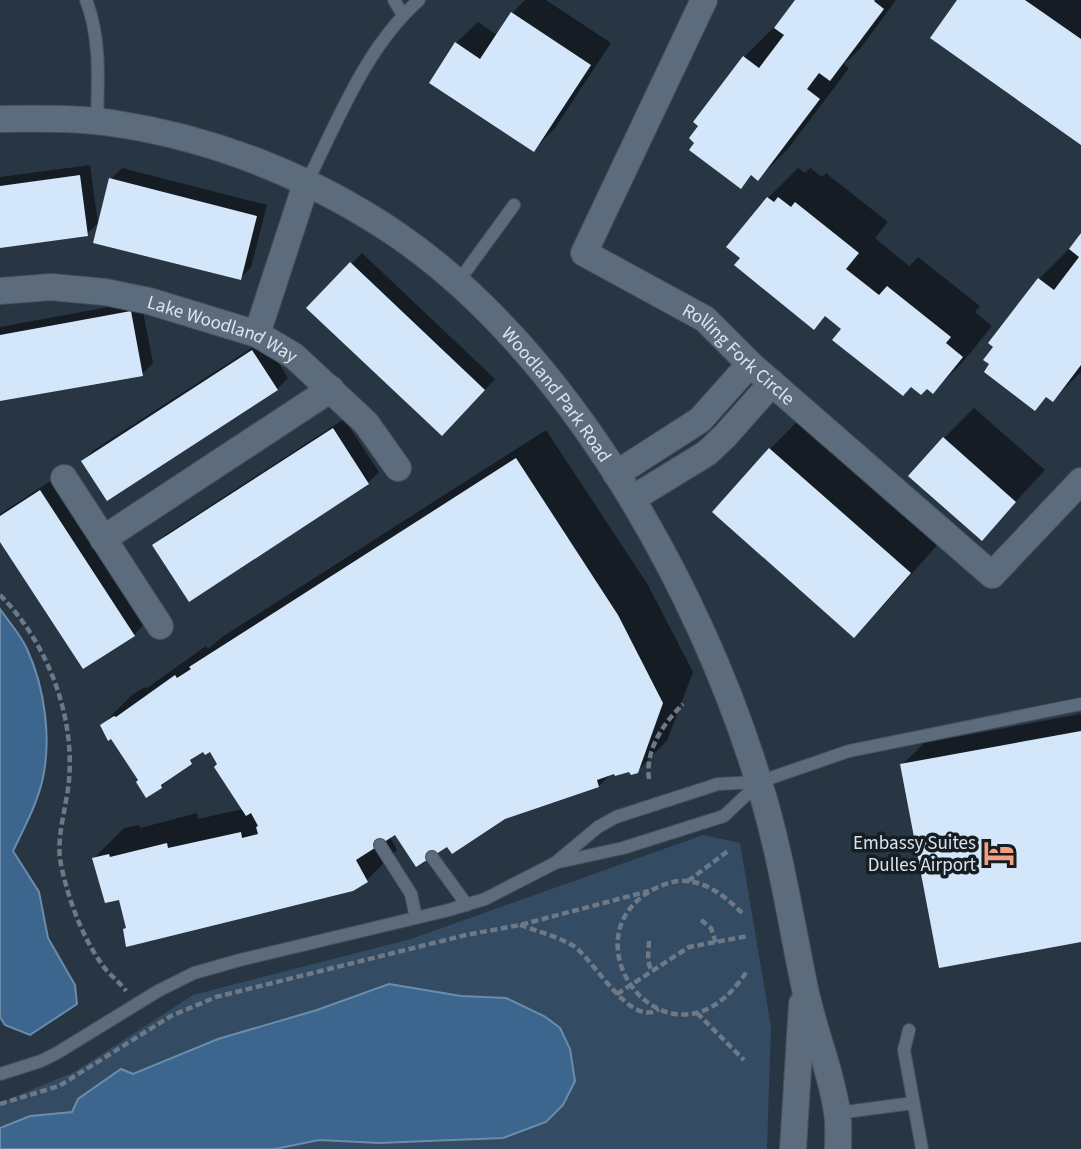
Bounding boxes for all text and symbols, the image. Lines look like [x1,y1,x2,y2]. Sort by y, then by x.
street label: Lake Woodland Way [144,289,302,370]
street label: Rolling Fork Circle [677,297,800,412]
street label: Woodland Park Road [495,321,617,468]
place label: Embassy Suites Dulles Airport [853,830,977,879]
hotel icon: Embassy Suites Dulles Airport [982,836,1016,870]

